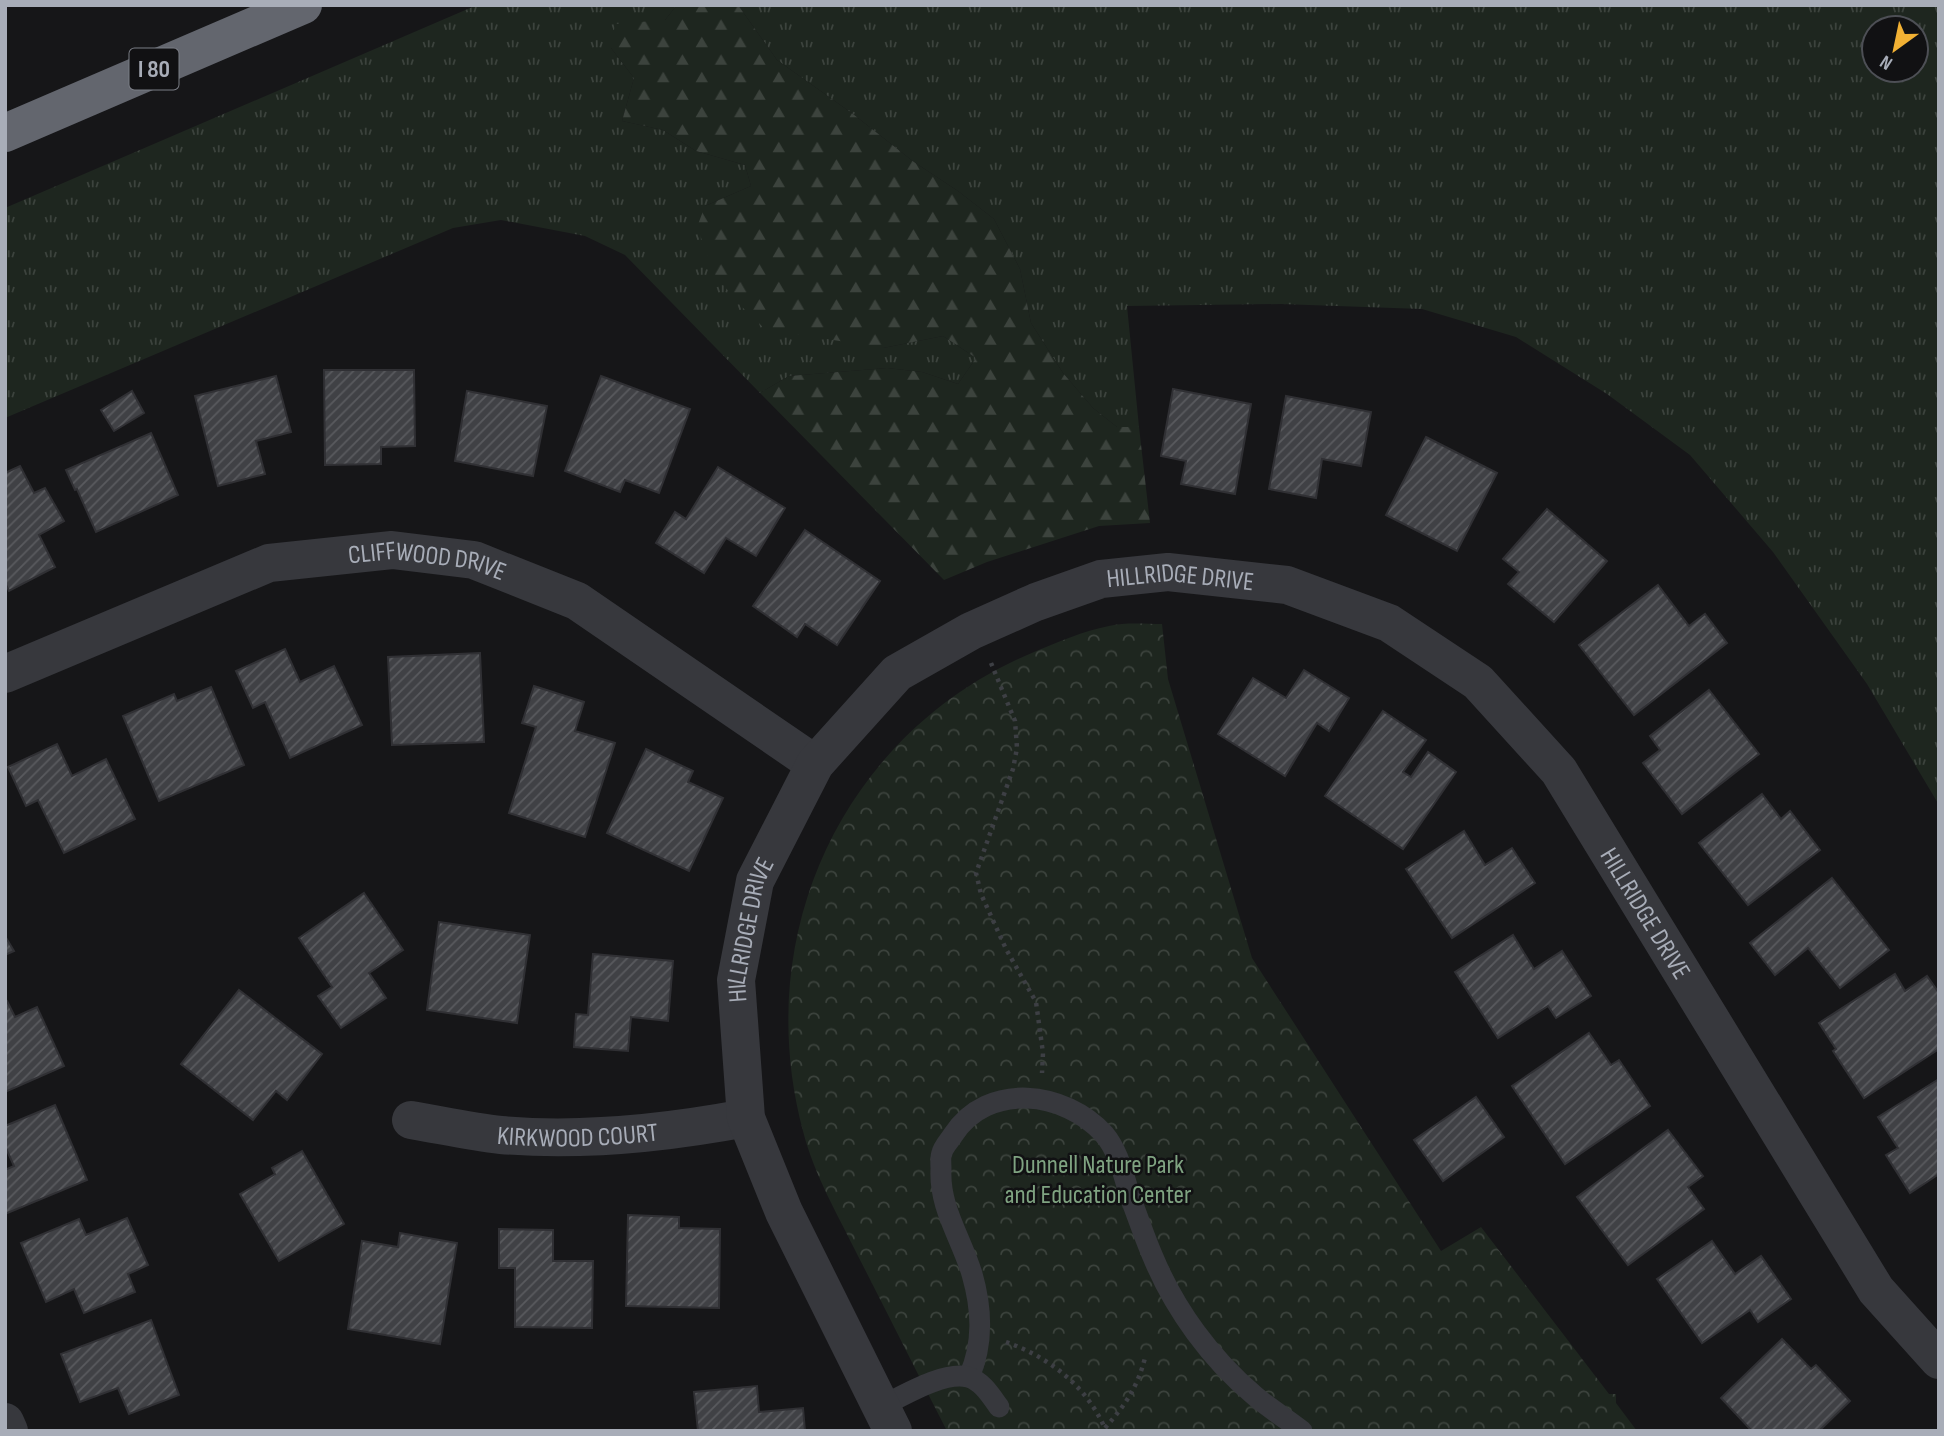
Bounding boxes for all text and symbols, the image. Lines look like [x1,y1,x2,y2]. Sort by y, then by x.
north arrow [1860,14,1930,84]
road number: I 80 [130,48,178,90]
text: N [1876,50,1897,74]
street label: CLIFFWOOD DRIVE [347,536,510,588]
street label: HILLRIDGE DRIVE [1105,557,1255,598]
street label: HILLRIDGE DRIVE [1593,843,1696,985]
street label: HILLRIDGE DRIVE [721,852,781,1003]
street label: KIRKWOOD COURT [496,1118,660,1154]
park label: Dunnell Nature Park and Education Center [1004,1150,1192,1211]

